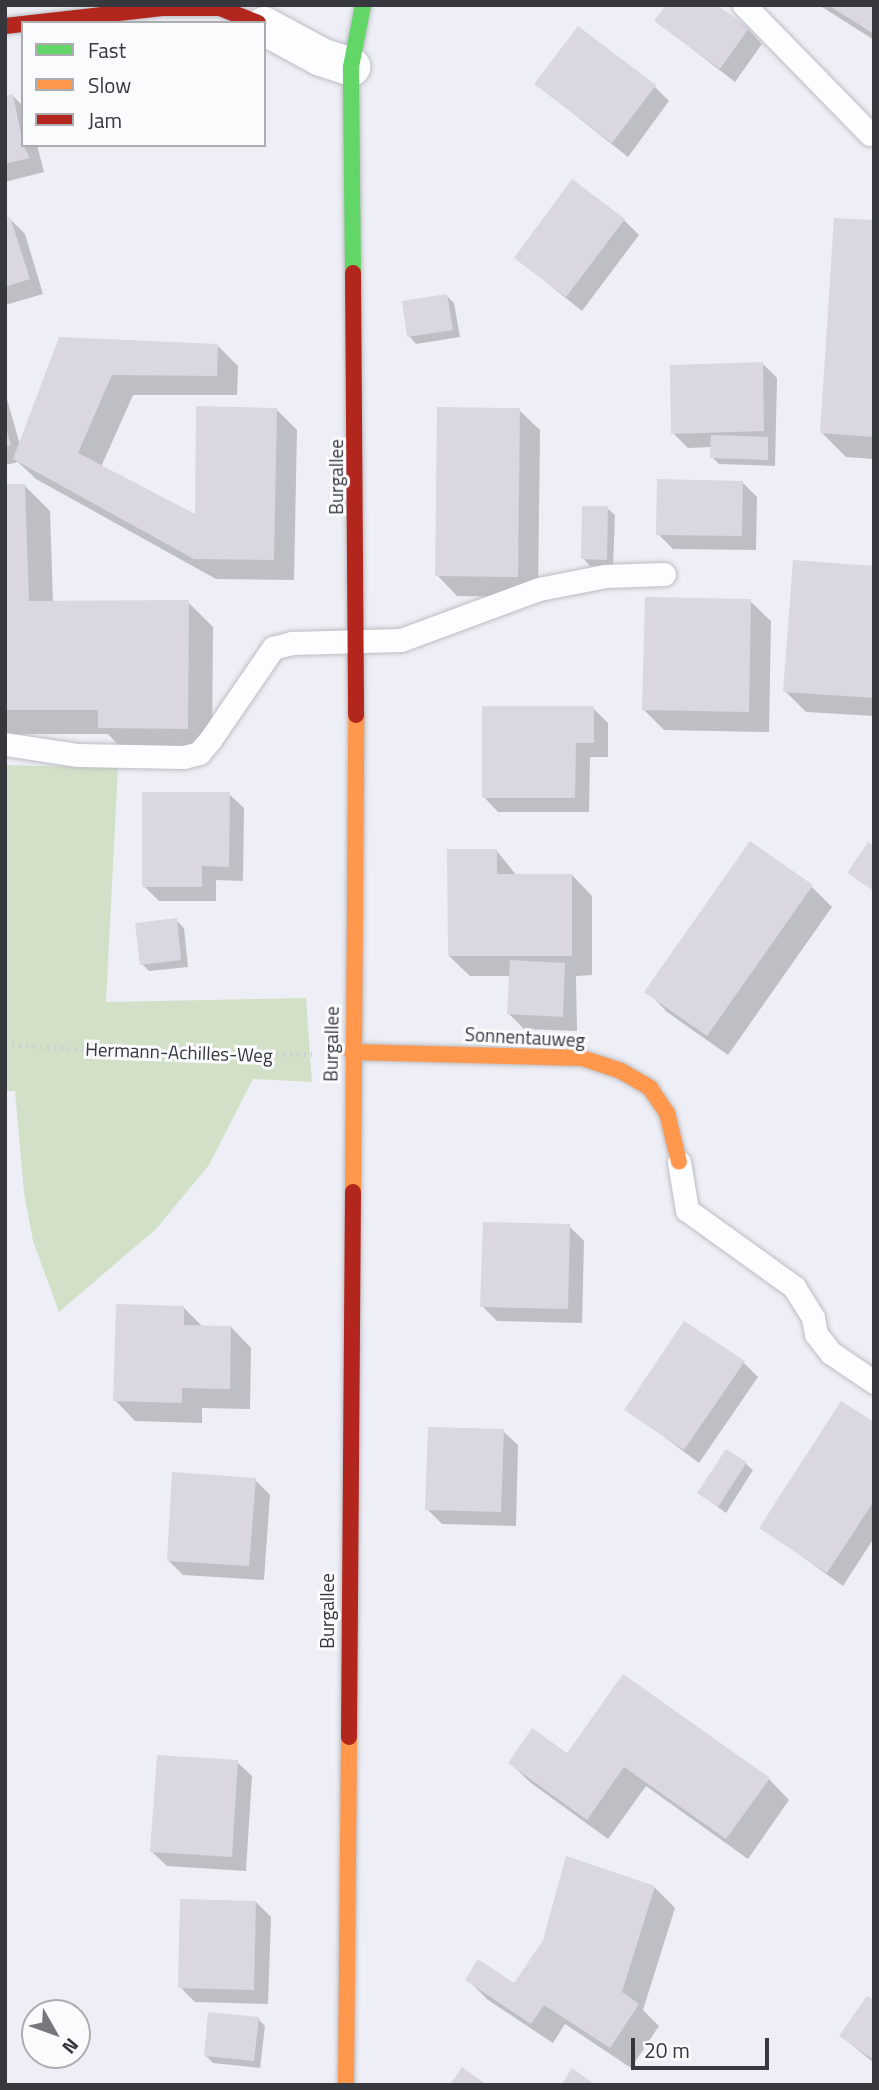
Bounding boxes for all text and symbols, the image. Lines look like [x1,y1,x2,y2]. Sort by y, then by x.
legend [21,21,266,147]
text: Fast [88,34,126,66]
text: Slow [88,69,131,101]
text: Jam [88,104,122,136]
street label: Burgallee [325,439,347,515]
street label: Burgallee [319,1006,343,1082]
street label: Sonnentauweg [464,1022,586,1052]
street label: Hermann-Achilles-Weg [85,1037,273,1067]
street label: Burgallee [316,1573,338,1649]
north arrow [21,1999,91,2069]
scale bar [634,2024,772,2068]
text: N [56,2032,86,2061]
text: 20 m [644,2034,690,2066]

